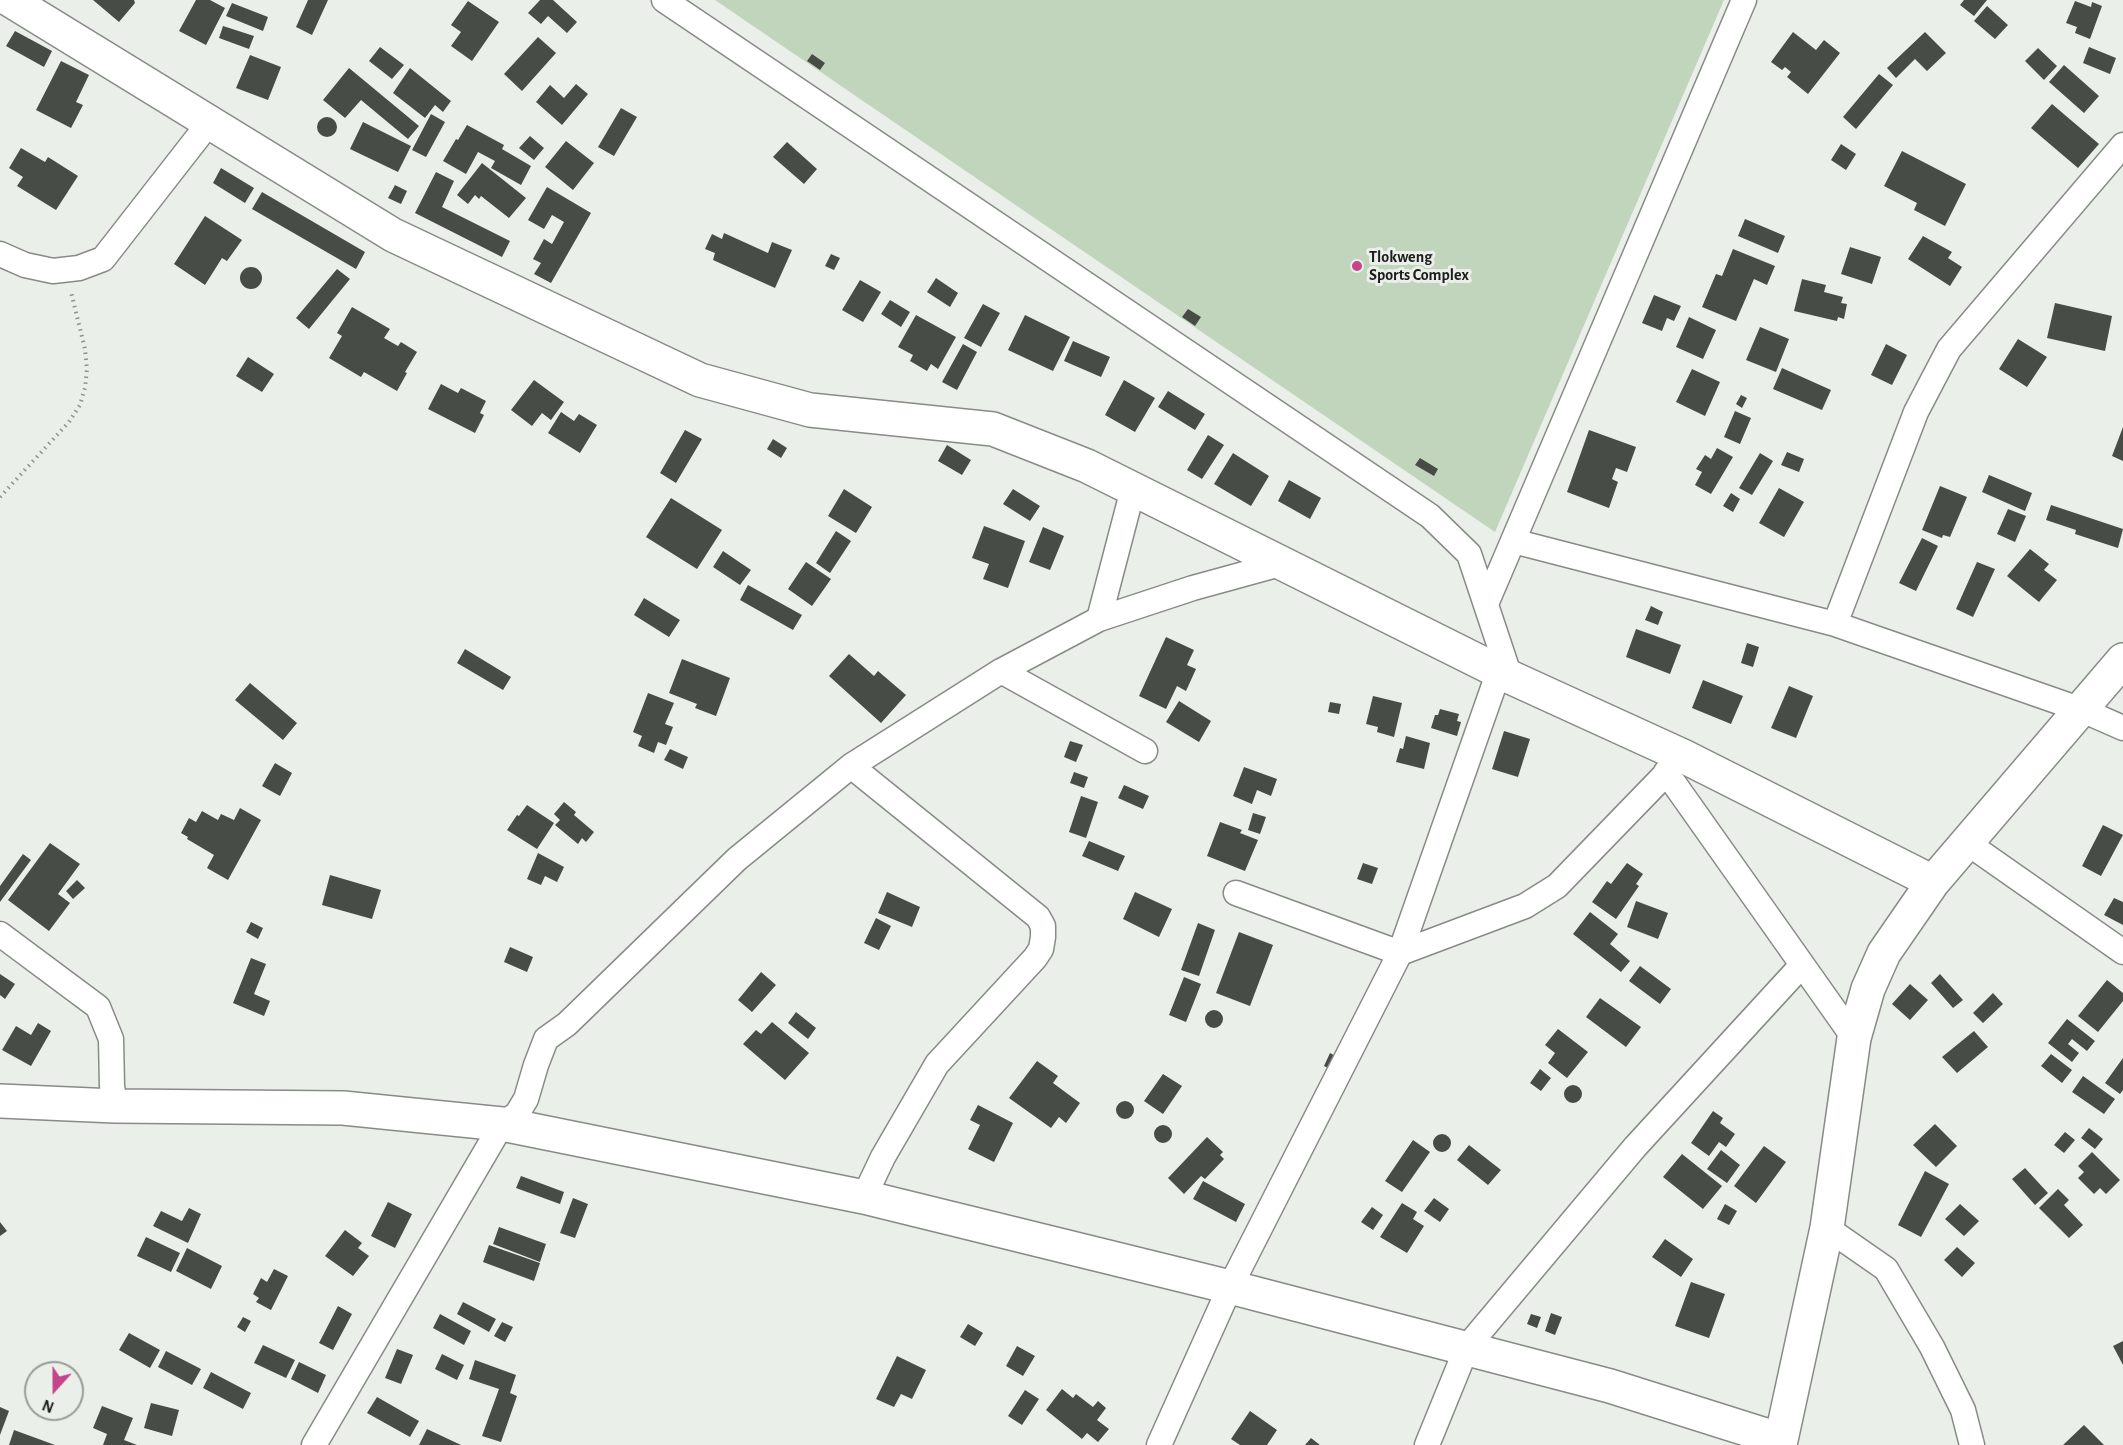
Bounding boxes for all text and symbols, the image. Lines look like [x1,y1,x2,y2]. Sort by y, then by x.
place label: Tlokweng Sports Complex [1369,247,1469,285]
marker: Tlokweng Sports Complex [1350,259,1364,273]
north arrow [24,1361,84,1421]
text: N [40,1396,56,1415]

